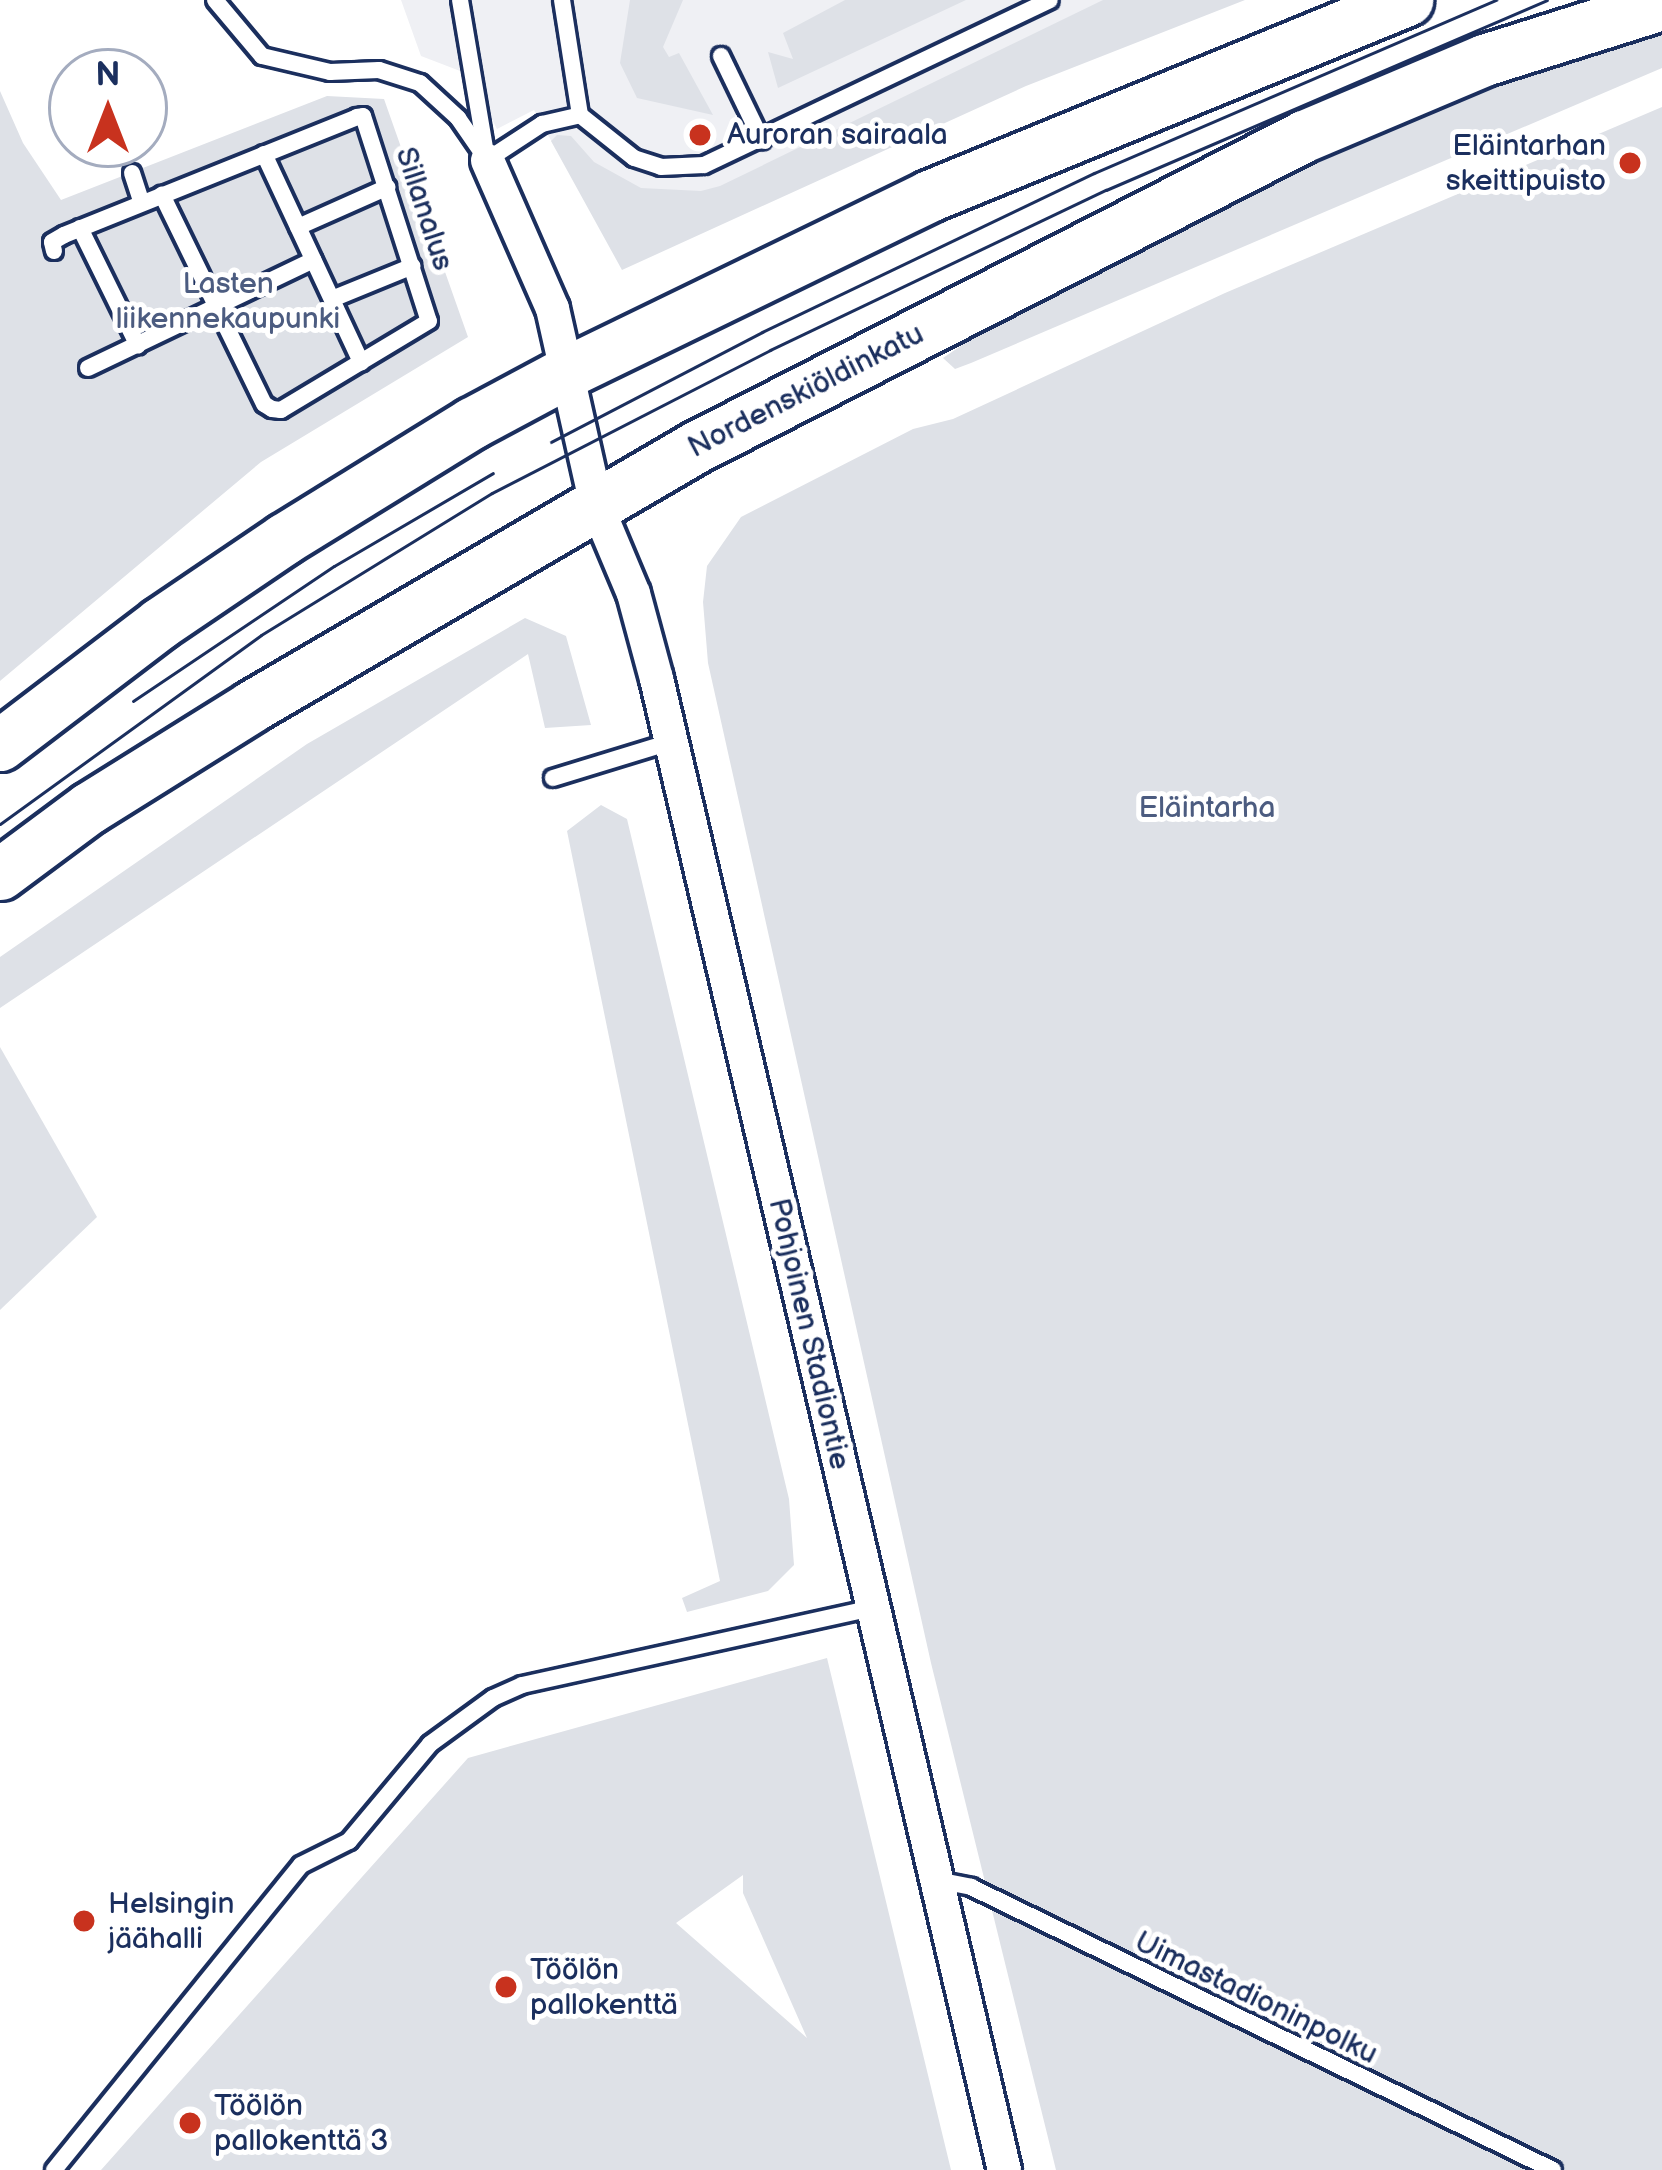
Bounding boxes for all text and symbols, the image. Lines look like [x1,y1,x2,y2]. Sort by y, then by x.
north arrow [48,48,168,168]
text: N [96,55,120,95]
place label: Auroran sairaala [727,117,948,153]
marker: Auroran sairaala [684,119,716,151]
place label: Eläintarhan skeittipuisto [1446,128,1606,198]
street label: Sillanalus [387,143,461,275]
marker: Eläintarhan skeittipuisto [1617,150,1643,176]
park label: Lasten liikennekaupunki [116,266,340,336]
street label: Nordenskiöldinkatu [682,316,930,466]
park label: Eläintarha [1139,790,1275,826]
street label: Pohjoinen Stadiontie [760,1195,858,1473]
place label: Helsingin jäähalli [108,1886,234,1956]
marker: Helsingin jäähalli [71,1908,97,1934]
street label: Uimastadioninpolku [1129,1924,1383,2072]
place label: Töölön pallokenttä [530,1952,678,2022]
marker: Töölön pallokenttä [493,1974,519,2000]
place label: Töölön pallokenttä 3 [214,2088,389,2158]
marker: Töölön pallokenttä 3 [177,2110,203,2136]

